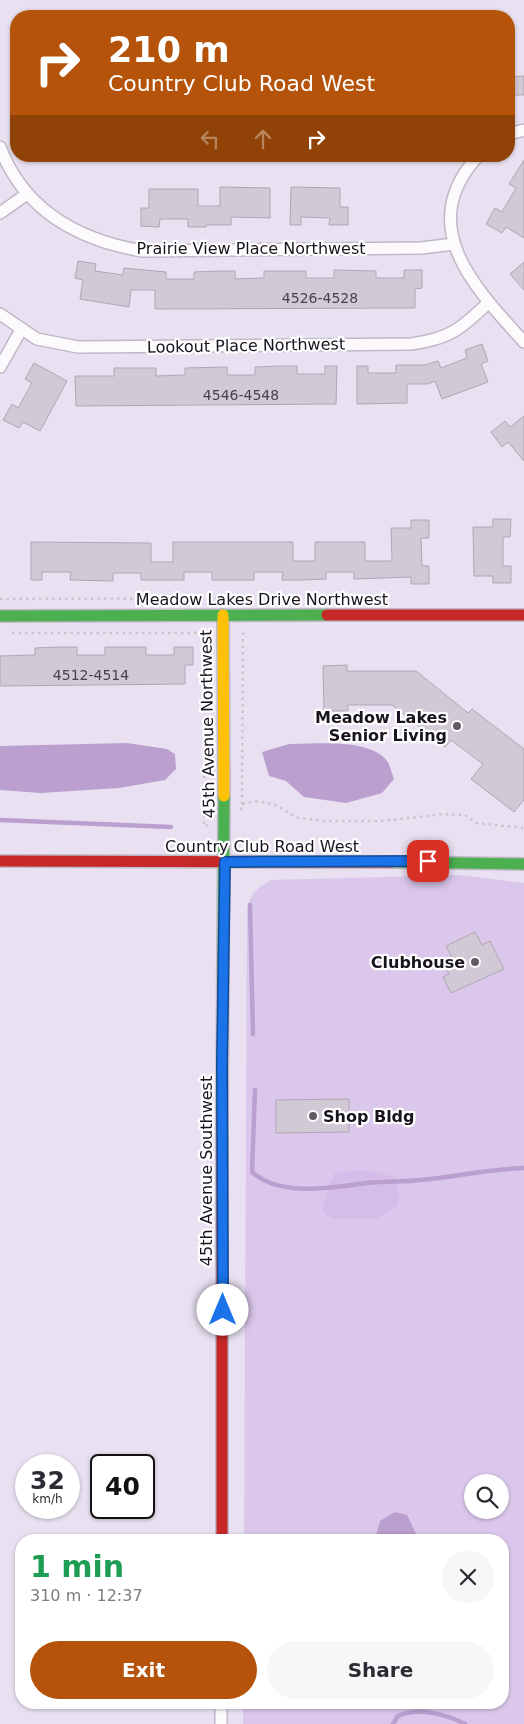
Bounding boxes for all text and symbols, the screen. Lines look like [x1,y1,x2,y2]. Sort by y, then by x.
icon: right [25,30,90,95]
text: 210 m [108,30,230,70]
text: Country Club Road West [108,71,375,96]
icon: left [196,125,224,153]
icon: ahead [249,125,277,153]
icon: right [302,125,330,153]
street label: Prairie View Place Northwest [136,239,366,258]
house number: 4526-4528 [282,290,358,306]
street label: Lookout Place Northwest [147,334,345,357]
house number: 4546-4548 [203,387,279,403]
street label: Meadow Lakes Drive Northwest [136,590,388,609]
street label: 45th Avenue Northwest [196,629,219,818]
house number: 4512-4514 [53,667,129,683]
place label: Meadow Lakes Senior Living [315,708,447,745]
marker: Meadow Lakes Senior Living [451,720,463,732]
street label: Country Club Road West [165,837,359,856]
pin [407,840,449,882]
icon: arrive [414,847,442,875]
place label: Clubhouse [371,953,465,972]
marker: Clubhouse [469,956,481,968]
street label: 45th Avenue Southwest [197,1076,216,1266]
place label: Shop Bldg [323,1107,415,1126]
marker: Shop Bldg [307,1110,319,1122]
position arrow [196,1283,248,1335]
speed limit sign: 40 [90,1454,155,1519]
text: 32 [30,1466,65,1495]
map controls [464,1474,509,1519]
button: search [464,1474,509,1519]
text: km/h [32,1492,63,1506]
text: 1 min [30,1549,124,1584]
button: close [442,1551,494,1603]
text: 310 m · 12:37 [30,1586,143,1605]
button: Exit [30,1641,257,1699]
button: Share [267,1641,494,1699]

